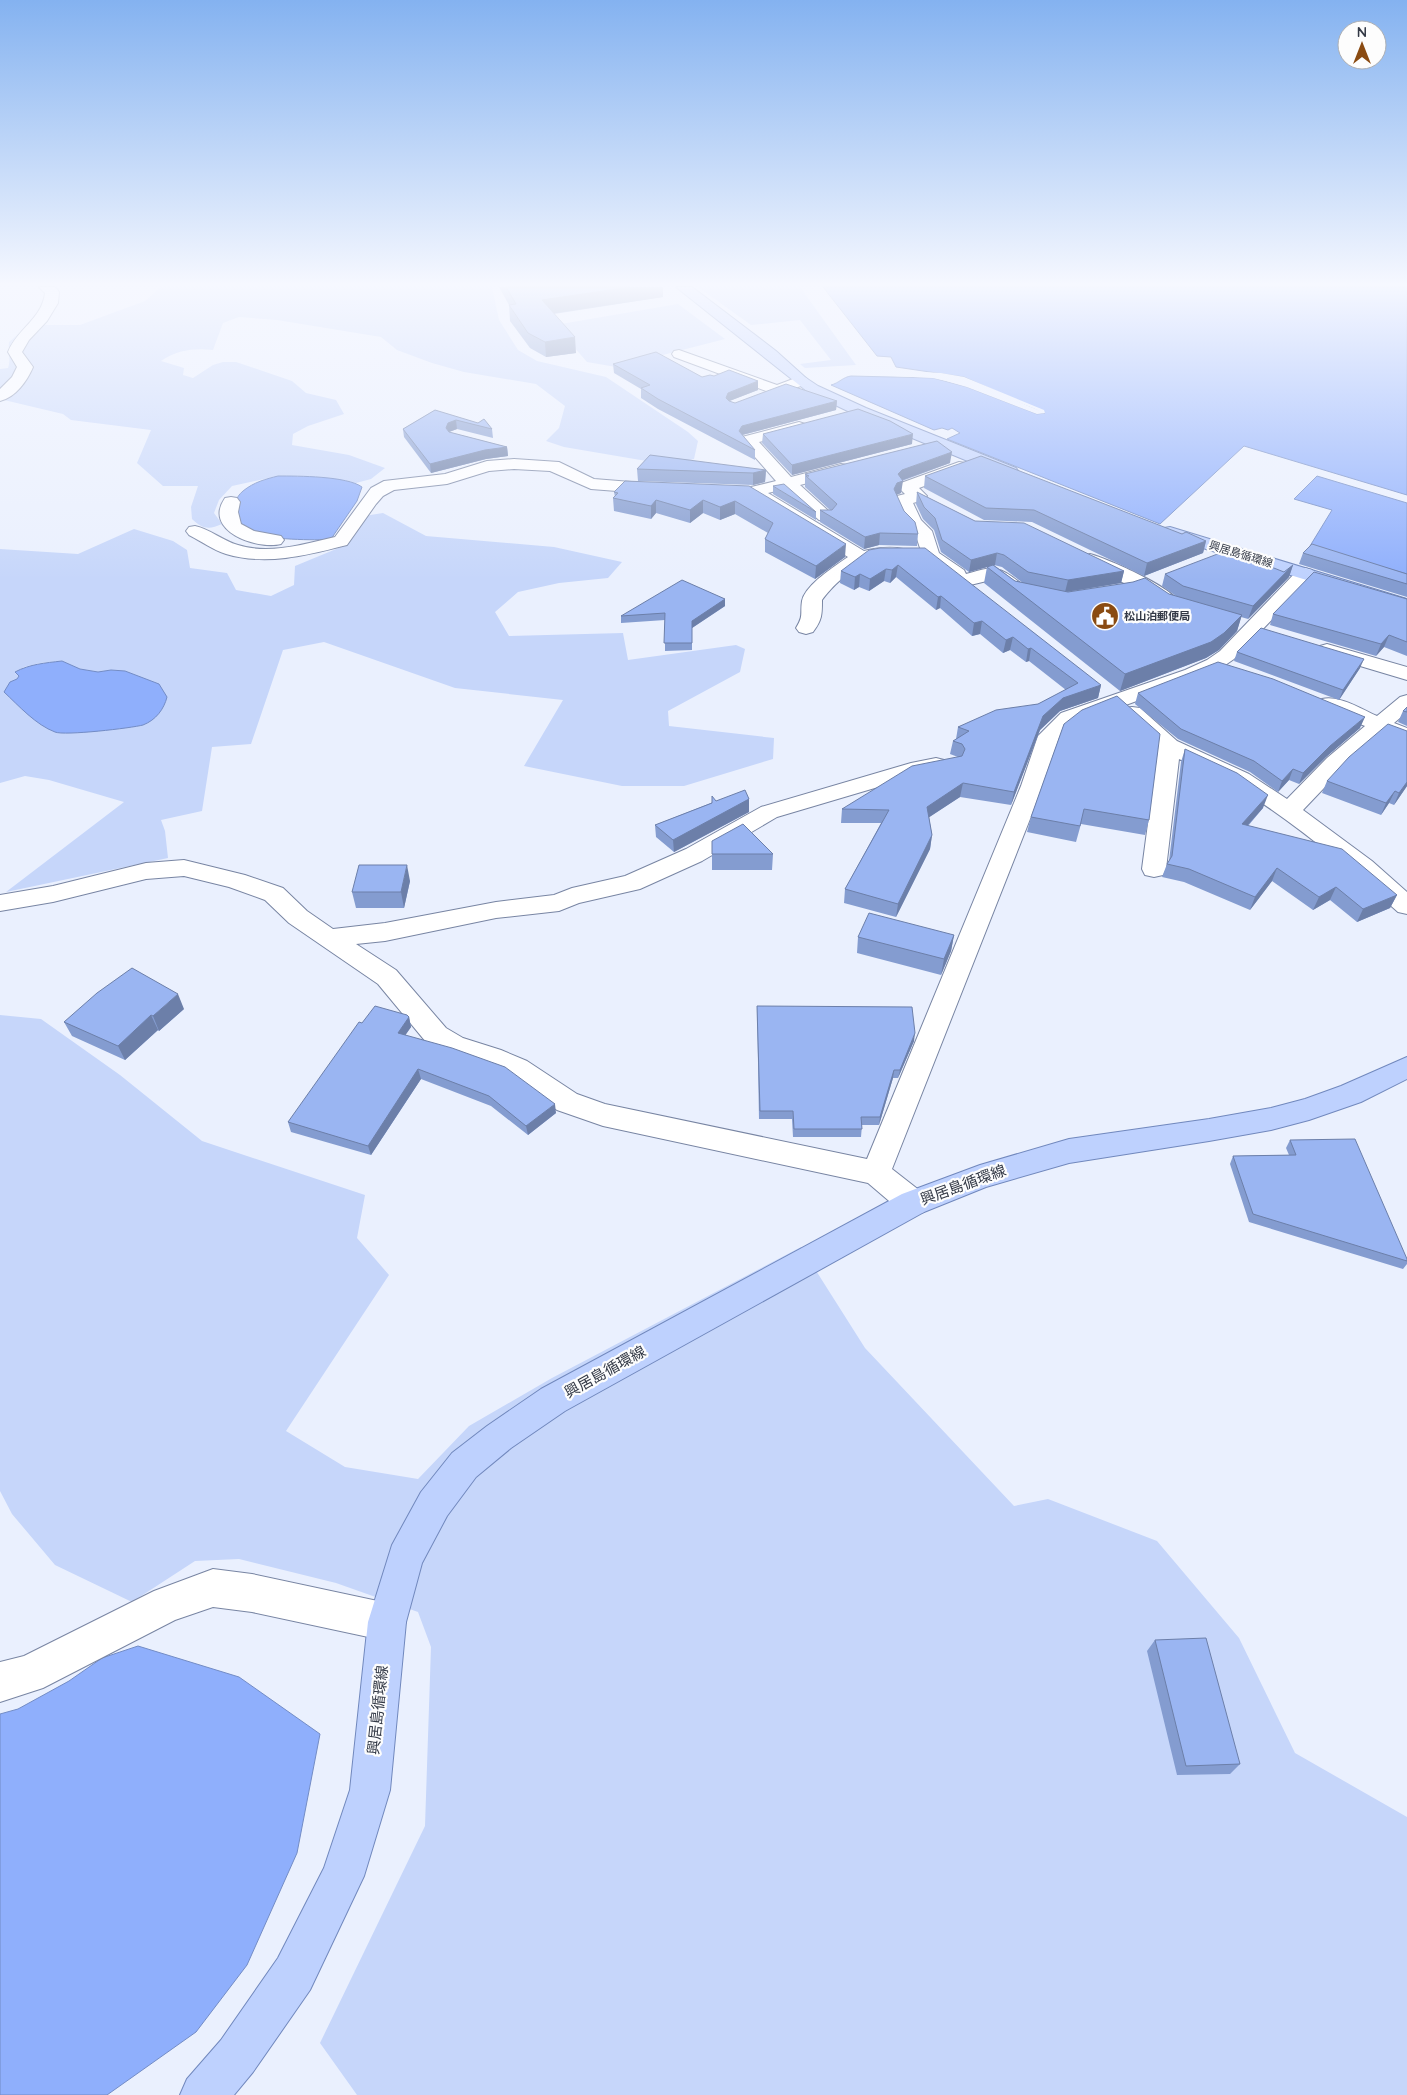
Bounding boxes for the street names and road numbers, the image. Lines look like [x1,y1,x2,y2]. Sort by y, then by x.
street label: 興居島循環線 [1207,538,1275,570]
street label: 興居島循環線 [917,1160,1008,1209]
street label: 興居島循環線 [561,1341,649,1402]
street label: 興居島循環線 [363,1664,392,1756]

